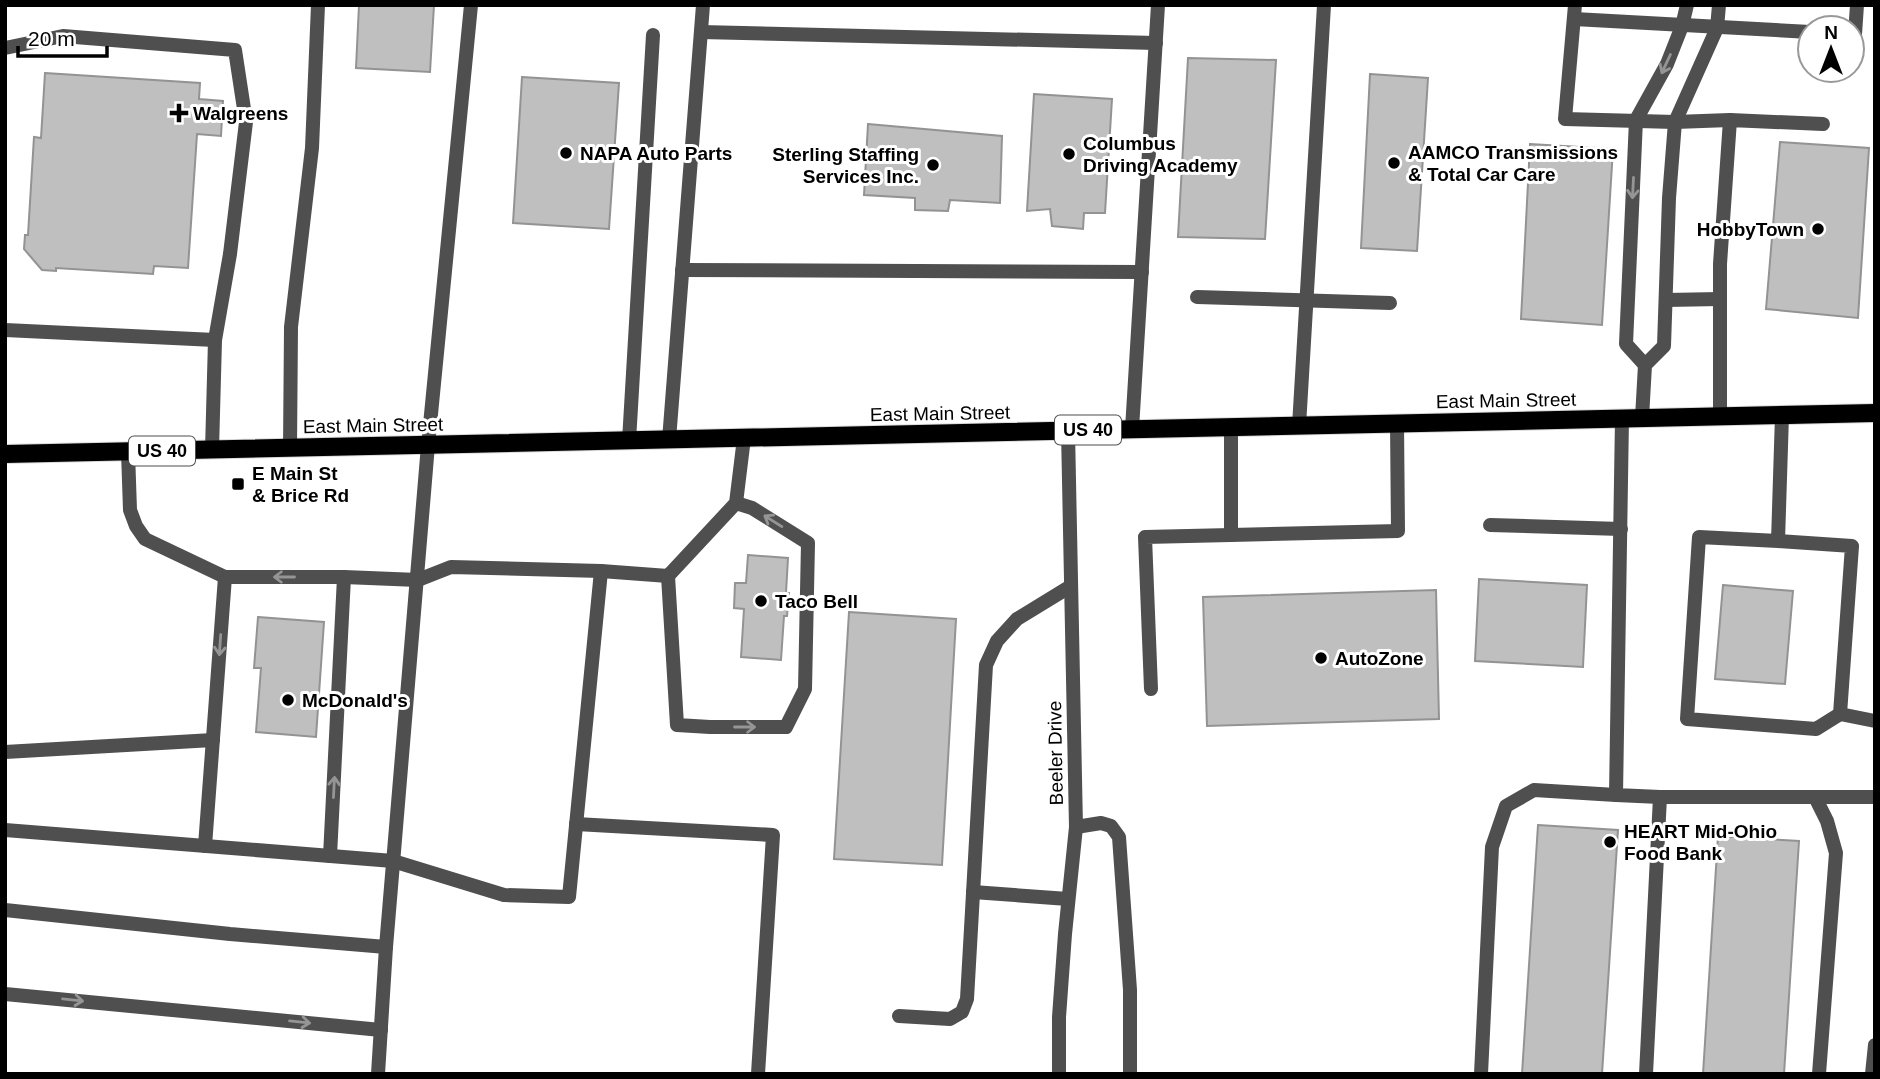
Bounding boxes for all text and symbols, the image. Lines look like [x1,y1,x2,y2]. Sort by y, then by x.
scale bar [18,14,107,58]
north arrow [1796,14,1866,84]
text: N [1824,22,1838,43]
text: 20 m [28,27,75,50]
one-way arrow [1659,53,1672,74]
place label: Walgreens [193,103,288,124]
marker: Walgreens [171,105,187,121]
place label: Columbus Driving Academy [1083,133,1238,176]
place label: AAMCO Transmissions & Total Car Care [1408,142,1618,185]
place label: NAPA Auto Parts [580,143,732,164]
place label: Sterling Staffing Services Inc. [772,144,919,187]
marker: NAPA Auto Parts [558,145,574,161]
marker: Columbus Driving Academy [1061,146,1077,162]
marker: AAMCO Transmissions & Total Car Care [1386,155,1402,171]
marker: Sterling Staffing Services Inc. [925,157,941,173]
one-way arrow [1627,176,1640,199]
place label: HobbyTown [1697,219,1804,240]
marker: HobbyTown [1810,221,1826,237]
street label: East Main Street [1436,389,1577,412]
street label: East Main Street [870,402,1011,425]
street label: East Main Street [303,414,444,437]
road number: US 40 [1055,416,1121,444]
road number: US 40 [129,436,195,466]
place label: E Main St & Brice Rd [252,463,349,506]
marker: E Main St & Brice Rd [230,476,246,492]
one-way arrow [763,514,783,528]
one-way arrow [273,570,296,584]
place label: Taco Bell [775,591,858,612]
marker: Taco Bell [753,593,769,609]
one-way arrow [213,633,226,656]
place label: AutoZone [1335,648,1424,669]
marker: AutoZone [1313,650,1329,666]
place label: McDonald's [302,690,408,711]
marker: McDonald's [280,692,296,708]
street label: Beeler Drive [1044,701,1067,805]
one-way arrow [734,720,757,734]
one-way arrow [327,776,340,799]
place label: HEART Mid-Ohio Food Bank [1624,821,1777,864]
marker: HEART Mid-Ohio Food Bank [1602,834,1618,850]
one-way arrow [61,994,84,1007]
one-way arrow [288,1016,310,1029]

